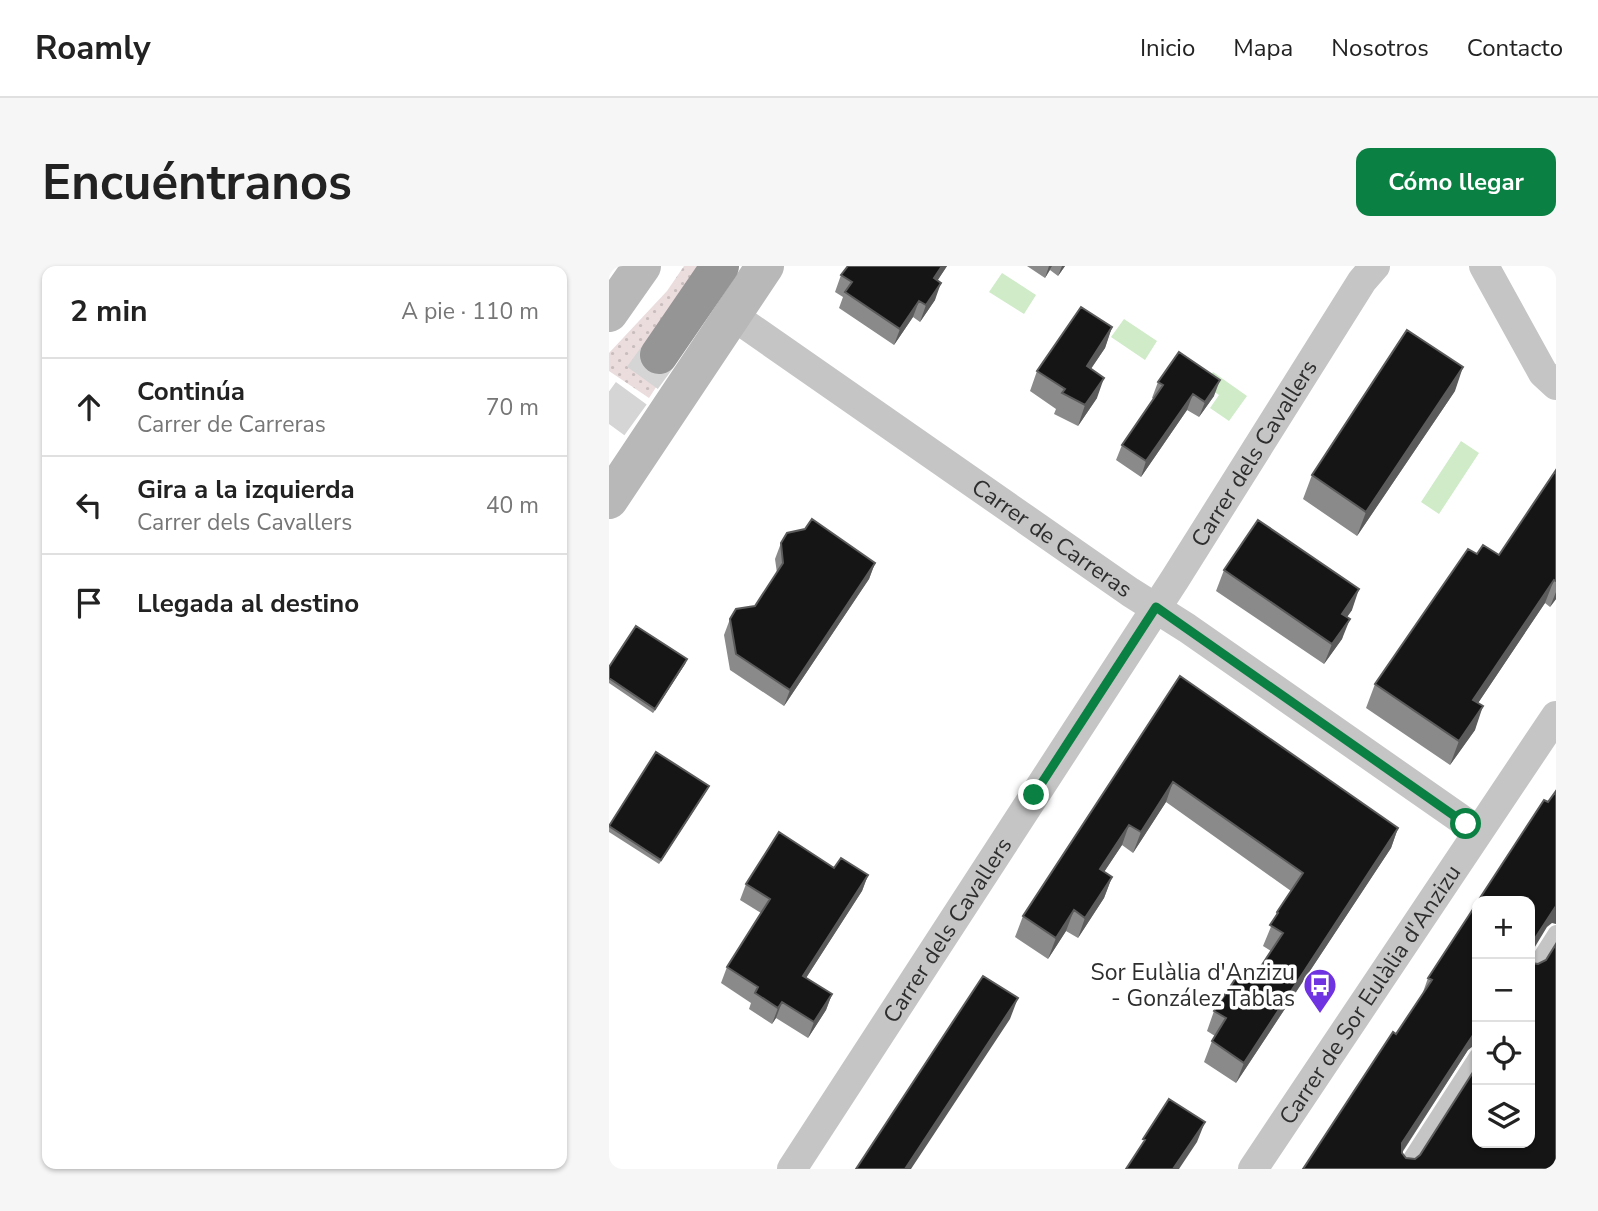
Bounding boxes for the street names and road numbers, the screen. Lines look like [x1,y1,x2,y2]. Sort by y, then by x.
street label: Carrer dels Cavallers [1184,354,1324,553]
street label: Carrer de Carreras [966,471,1138,604]
street label: Carrer dels Cavallers [876,831,1019,1029]
street label: Carrer de Sor Eulàlia d'Anzizu [1272,859,1468,1130]

